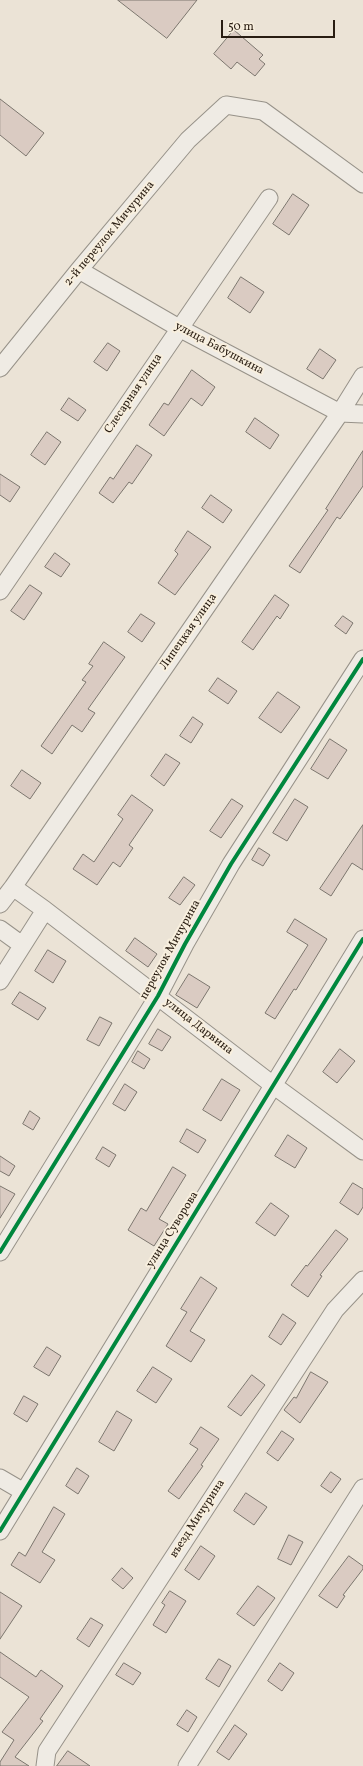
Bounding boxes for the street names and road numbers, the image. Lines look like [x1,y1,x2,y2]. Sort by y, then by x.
street label: 2-й переулок Мичурина [62,178,158,290]
street label: улица Бабушкина [172,319,266,379]
street label: Слесарная улица [102,351,166,437]
street label: Липецкая улица [157,591,221,673]
street label: переулок Мичурина [138,898,204,1002]
street label: улица Дарвина [161,996,235,1058]
street label: улица Суворова [144,1189,202,1271]
street label: въезд Мичурина [167,1477,229,1561]

